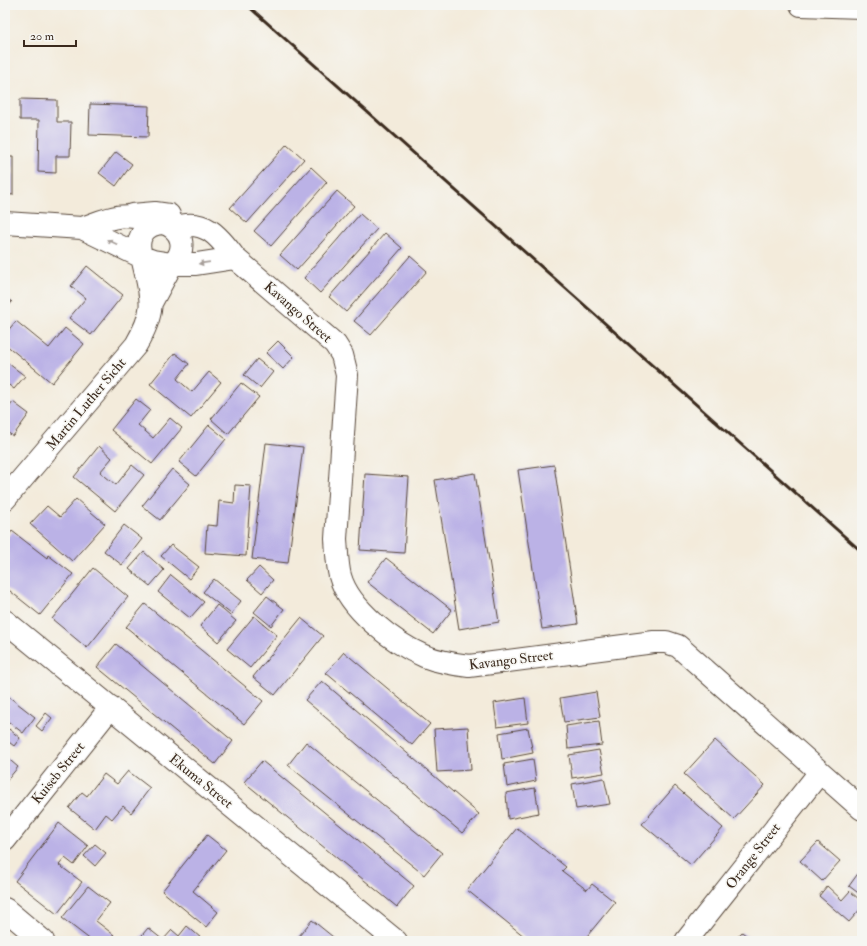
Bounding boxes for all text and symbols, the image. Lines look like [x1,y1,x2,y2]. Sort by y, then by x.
scale bar [24,22,76,48]
text: 20 m [30,29,55,44]
one-way arrow [106,239,118,245]
one-way arrow [198,259,210,266]
street label: Kavango Street [261,278,336,346]
street label: Martin Luther Sicht [43,354,130,453]
street label: Kavango Street [468,646,554,674]
street label: Kuiseb Street [28,738,88,807]
street label: Ekuma Street [166,750,237,812]
street label: Orange Street [722,819,784,892]

